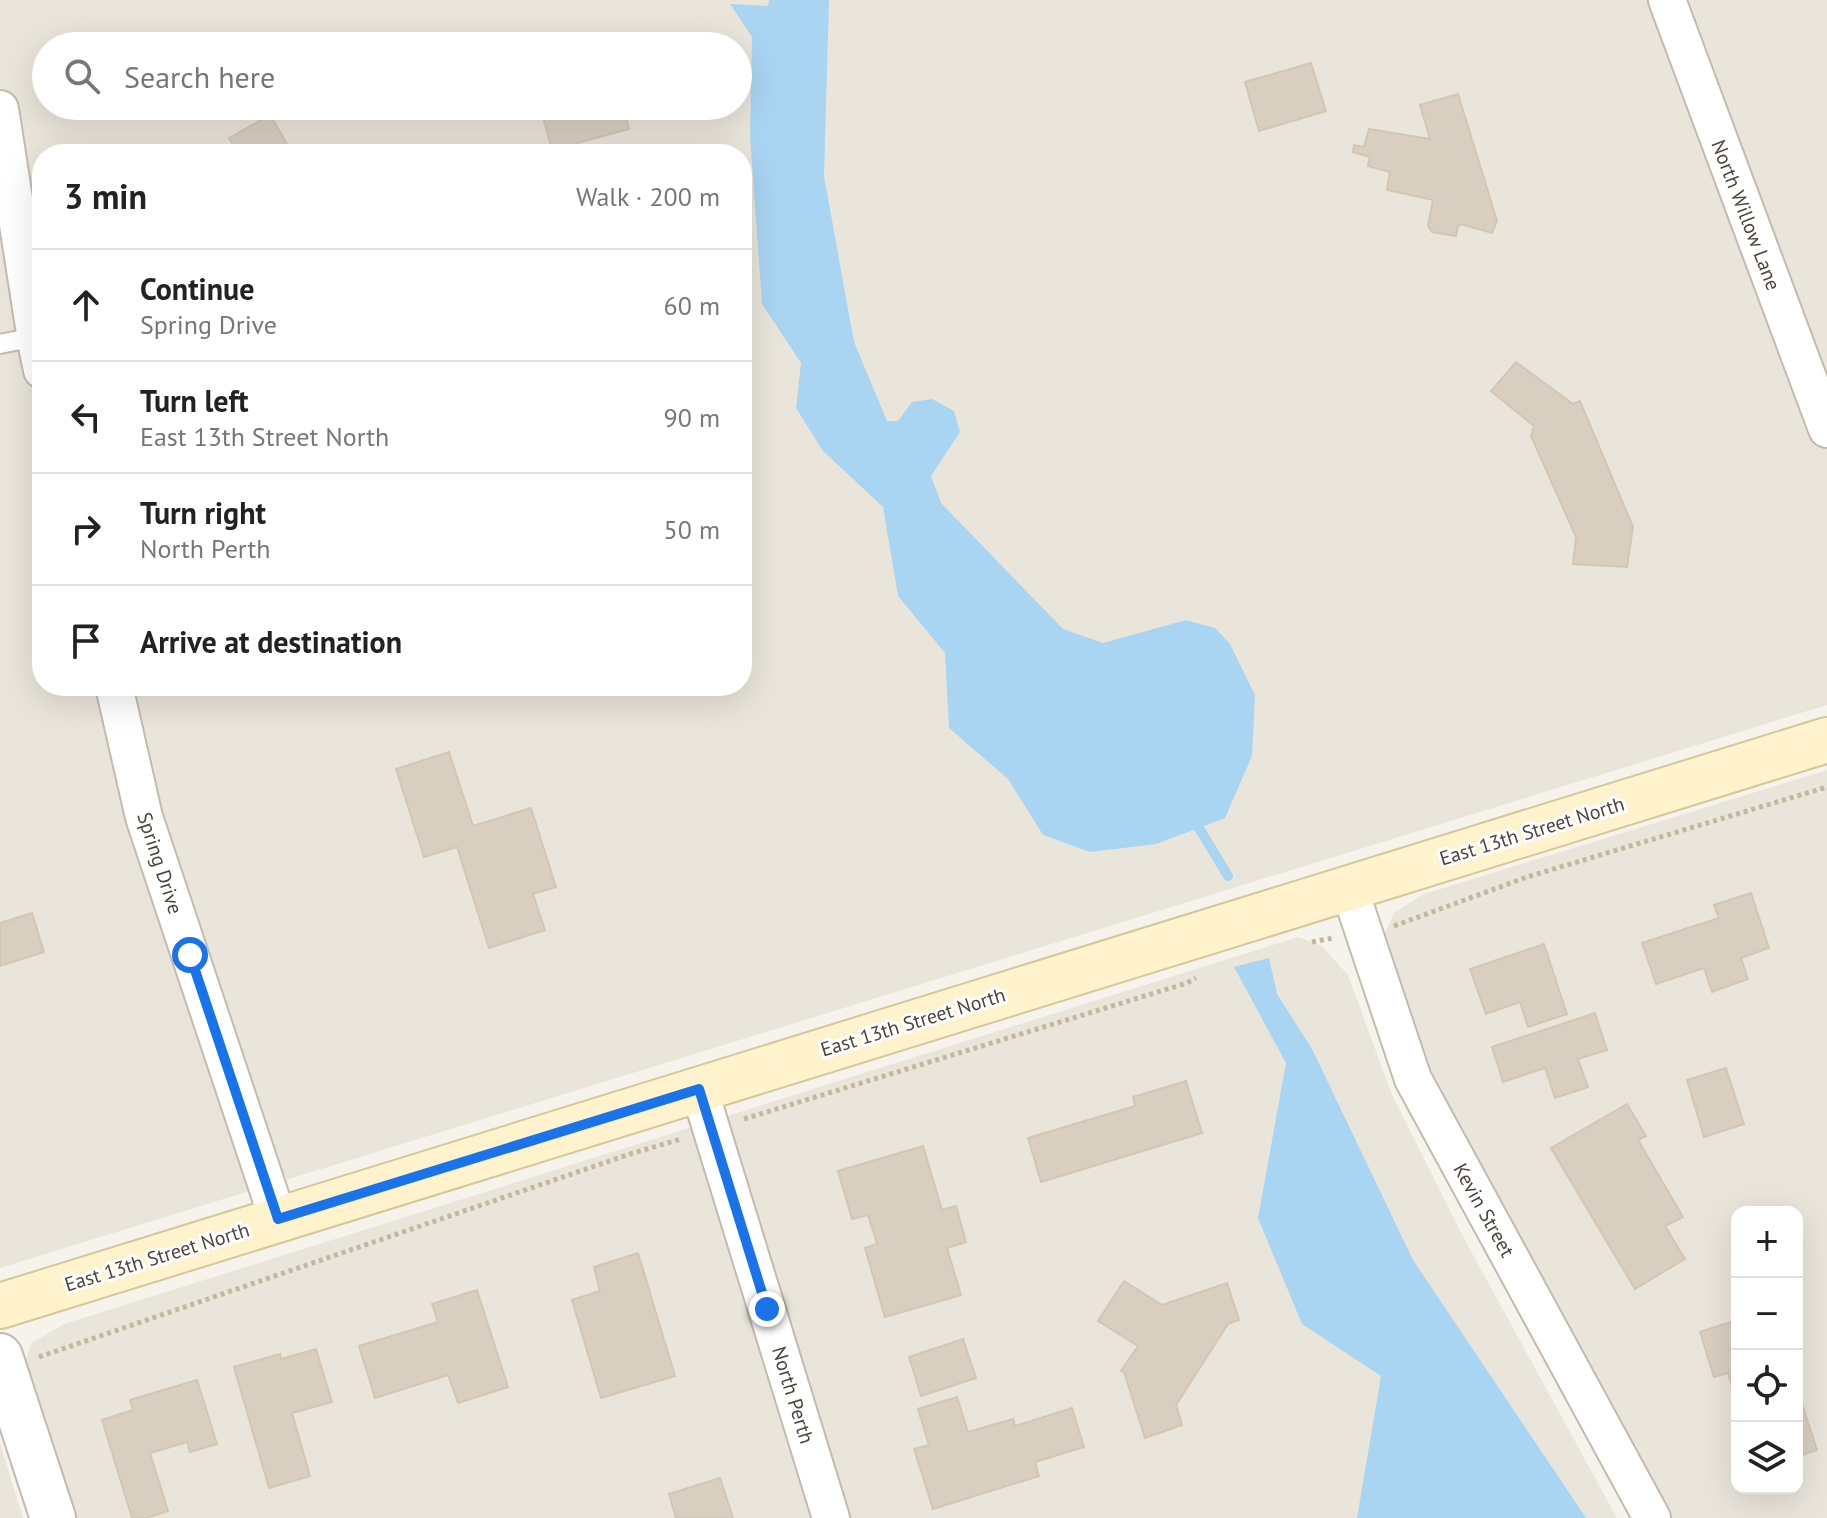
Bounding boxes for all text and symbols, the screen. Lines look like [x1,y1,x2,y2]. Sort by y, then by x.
search box [32,32,752,120]
icon: search [60,54,104,98]
text: Search here [124,57,275,96]
street label: North Willow Lane [1705,136,1787,294]
text: 3 min [64,174,147,218]
text: Walk · 200 m [576,180,720,213]
text: Continue [140,269,254,308]
icon: ahead [64,283,108,327]
text: 60 m [664,289,720,322]
text: Spring Drive [140,308,277,341]
text: Turn left [140,381,248,420]
icon: left [64,395,108,439]
text: 90 m [664,401,720,434]
text: East 13th Street North [140,420,389,453]
text: Turn right [140,493,266,532]
icon: right [64,507,108,551]
text: 50 m [664,513,720,546]
text: North Perth [140,532,271,565]
icon: arrive [64,619,108,663]
text: Arrive at destination [140,622,402,661]
street label: East 13th Street North [1437,791,1627,871]
street label: Spring Drive [131,809,189,917]
route start [172,937,208,973]
street label: East 13th Street North [818,982,1008,1062]
street label: Kevin Street [1448,1159,1521,1262]
map controls [1731,1206,1803,1494]
button: + [1731,1206,1803,1278]
street label: East 13th Street North [62,1217,252,1297]
button: − [1731,1278,1803,1350]
route end [749,1291,785,1327]
street label: North Perth [766,1343,820,1447]
button: locate [1731,1350,1803,1422]
button: layers [1731,1422,1803,1494]

